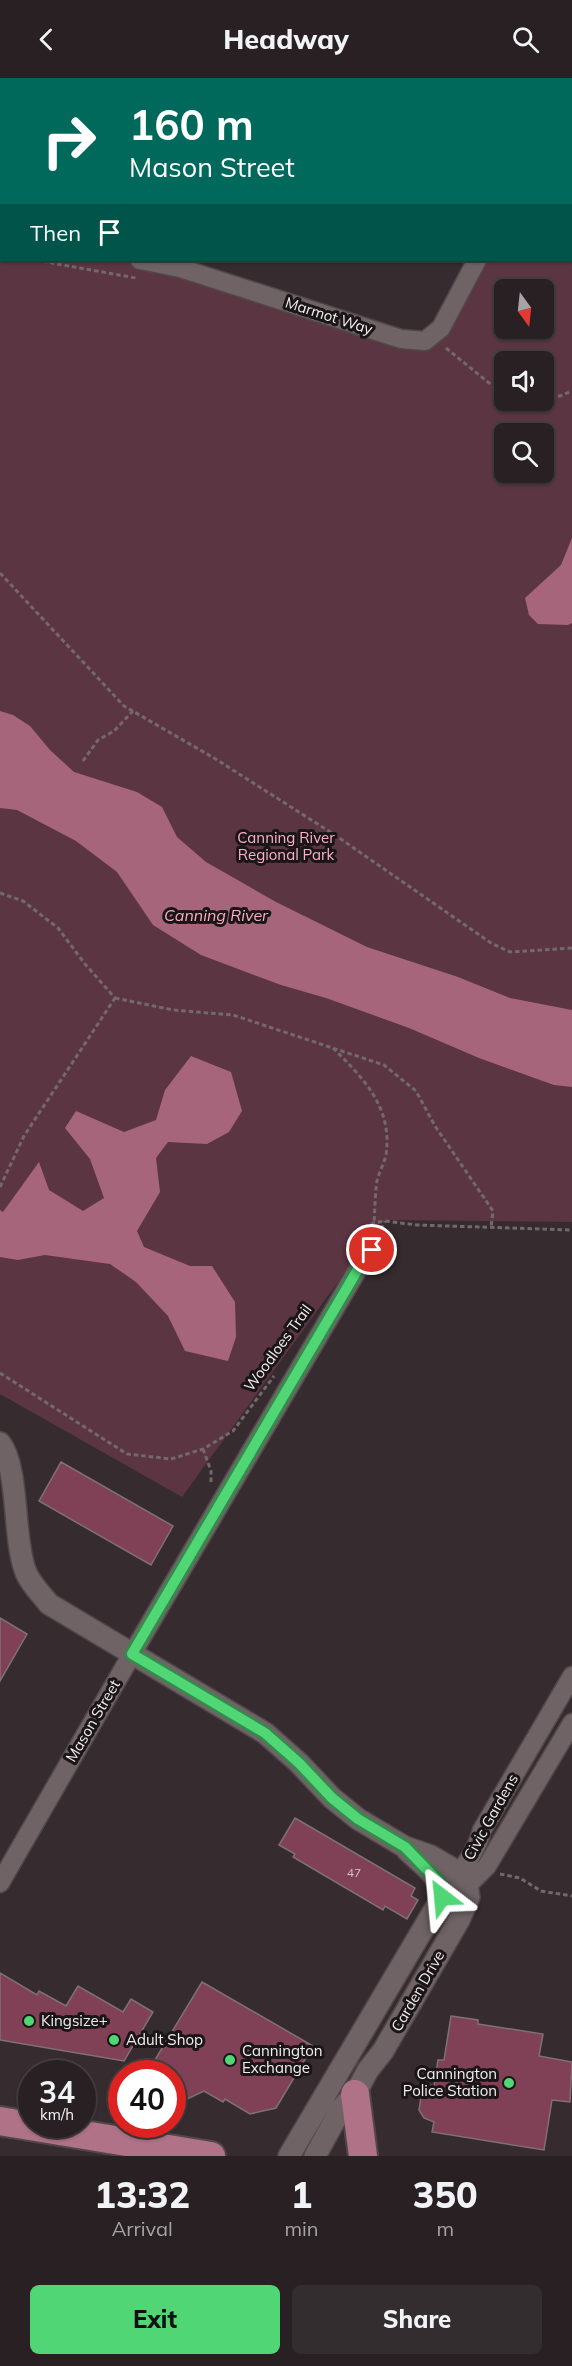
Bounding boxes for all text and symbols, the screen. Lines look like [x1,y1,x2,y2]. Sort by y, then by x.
text: Headway [223,22,349,56]
icon: back [30,23,63,56]
icon: search [509,23,542,56]
text: 160 m [129,98,254,151]
icon: right [30,102,108,180]
text: Mason Street [129,150,295,184]
icon: arrive [93,216,126,249]
text: Then [30,219,81,247]
north arrow [494,279,554,339]
map controls [494,279,554,483]
street label: Marmot Way [283,292,375,339]
button: sound [494,351,554,411]
button: search [494,423,554,483]
park label: Canning River Regional Park [237,828,335,864]
water label: Canning River [164,905,269,925]
pin [346,1224,397,1275]
icon: arrive [355,1233,388,1266]
street label: Woodloes Trail [240,1300,316,1395]
street label: Mason Street [61,1676,124,1765]
street label: Civic Gardens [459,1770,522,1863]
house number: 47 [347,1865,361,1880]
position arrow [410,1865,474,1929]
street label: Carden Drive [387,1947,448,2035]
place label: Kingsize+ [41,2011,108,2030]
marker: Kingsize+ [22,2014,36,2028]
place label: Adult Shop [126,2030,203,2049]
marker: Adult Shop [107,2033,121,2047]
place label: Cannington Exchange [242,2041,323,2077]
marker: Cannington Exchange [223,2053,237,2067]
speed limit sign: 40 [108,2060,186,2138]
place label: Cannington Police Station [403,2064,497,2100]
text: 34 [39,2073,75,2111]
marker: Cannington Police Station [502,2076,516,2090]
text: km/h [40,2105,74,2124]
text: 13:32 [94,2172,190,2217]
text: 1 [291,2172,312,2217]
text: 350 [413,2172,478,2217]
text: Arrival [112,2216,173,2241]
text: min [284,2216,319,2241]
text: m [436,2216,454,2241]
button: Exit [30,2285,280,2354]
button: Share [292,2285,542,2354]

